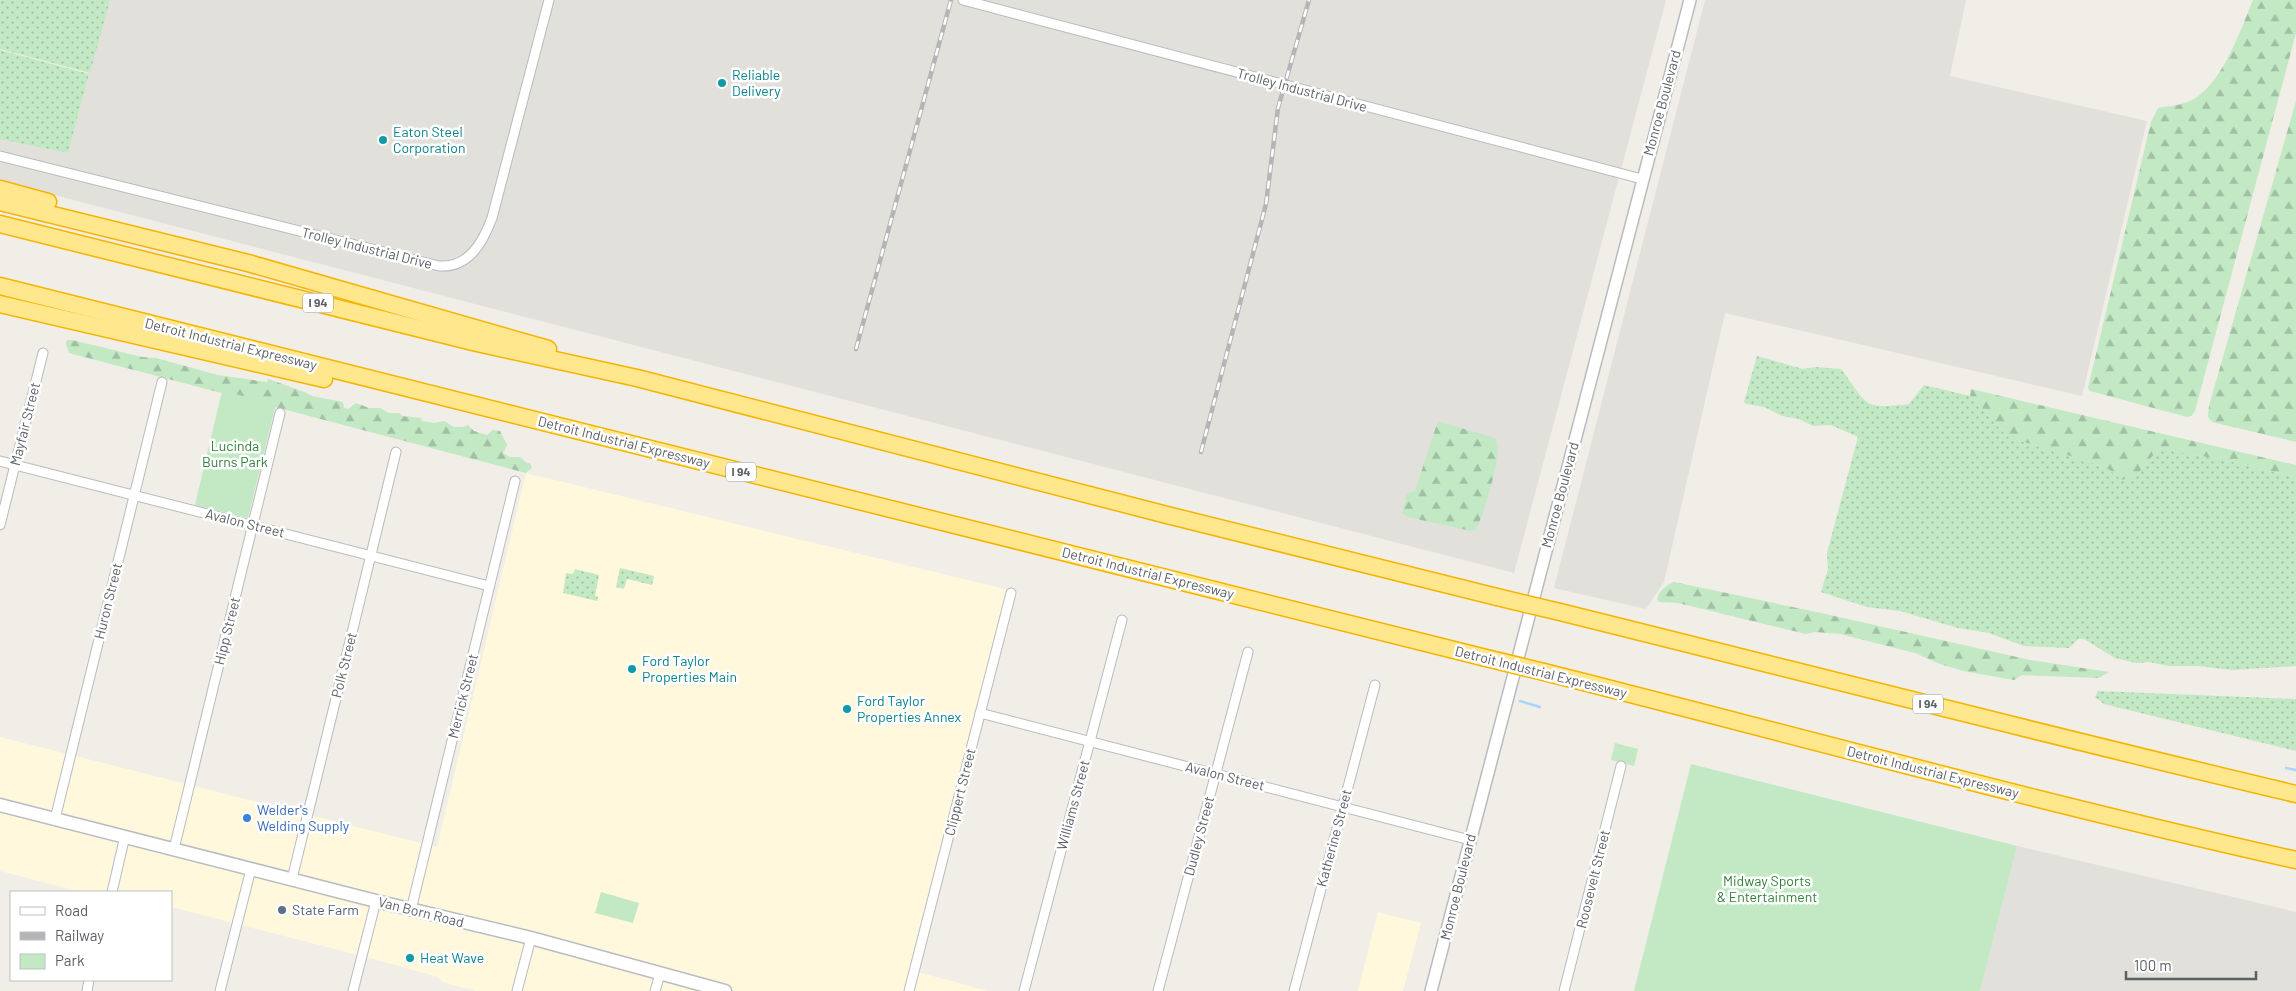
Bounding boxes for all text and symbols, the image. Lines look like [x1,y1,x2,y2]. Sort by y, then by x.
street label: Monroe Boulevard [1639,48,1684,158]
street label: Trolley Industrial Drive [1235,64,1369,115]
place label: Reliable Delivery [732,66,781,99]
marker: Reliable Delivery [716,77,728,89]
place label: Eaton Steel Corporation [393,123,465,156]
marker: Eaton Steel Corporation [377,134,389,146]
street label: Trolley Industrial Drive [300,223,434,272]
road number: I 94 [303,294,333,312]
street label: Detroit Industrial Expressway [143,314,319,373]
street label: Mayfair Street [6,381,43,467]
street label: Detroit Industrial Expressway [536,412,712,471]
park label: Lucinda Burns Park [202,437,268,470]
street label: Monroe Boulevard [1537,440,1582,550]
road number: I 94 [726,462,756,482]
street label: Avalon Street [204,504,287,541]
street label: Detroit Industrial Expressway [1060,543,1236,602]
street label: Huron Street [90,561,125,641]
street label: Hipp Street [210,595,243,667]
street label: Polk Street [327,630,360,699]
street label: Detroit Industrial Expressway [1453,642,1629,701]
street label: Merrick Street [444,652,481,740]
place label: Ford Taylor Properties Main [642,652,737,685]
marker: Ford Taylor Properties Main [626,663,638,675]
place label: Ford Taylor Properties Annex [857,692,962,725]
road number: I 94 [1913,694,1943,714]
marker: Ford Taylor Properties Annex [841,703,853,715]
street label: Detroit Industrial Expressway [1845,742,2021,801]
street label: Clippert Street [940,746,979,837]
street label: Avalon Street [1184,757,1267,794]
street label: Williams Street [1052,758,1093,852]
street label: Katherine Street [1312,787,1355,888]
street label: Dudley Street [1180,794,1217,877]
place label: Welder's Welding Supply [257,801,350,834]
marker: Welder's Welding Supply [241,812,253,824]
street label: Roosevelt Street [1572,828,1613,930]
street label: Monroe Boulevard [1436,832,1479,942]
park label: Midway Sports & Entertainment [1717,872,1817,905]
legend [10,891,172,981]
street label: Van Born Road [376,893,466,930]
text: Road [55,901,88,919]
place label: State Farm [292,901,359,918]
marker: State Farm [276,904,288,916]
text: Railway [55,926,104,944]
scale bar [2126,948,2256,980]
place label: Heat Wave [420,949,484,966]
text: Park [55,951,85,969]
marker: Heat Wave [404,952,416,964]
text: 100 m [2134,956,2172,974]

